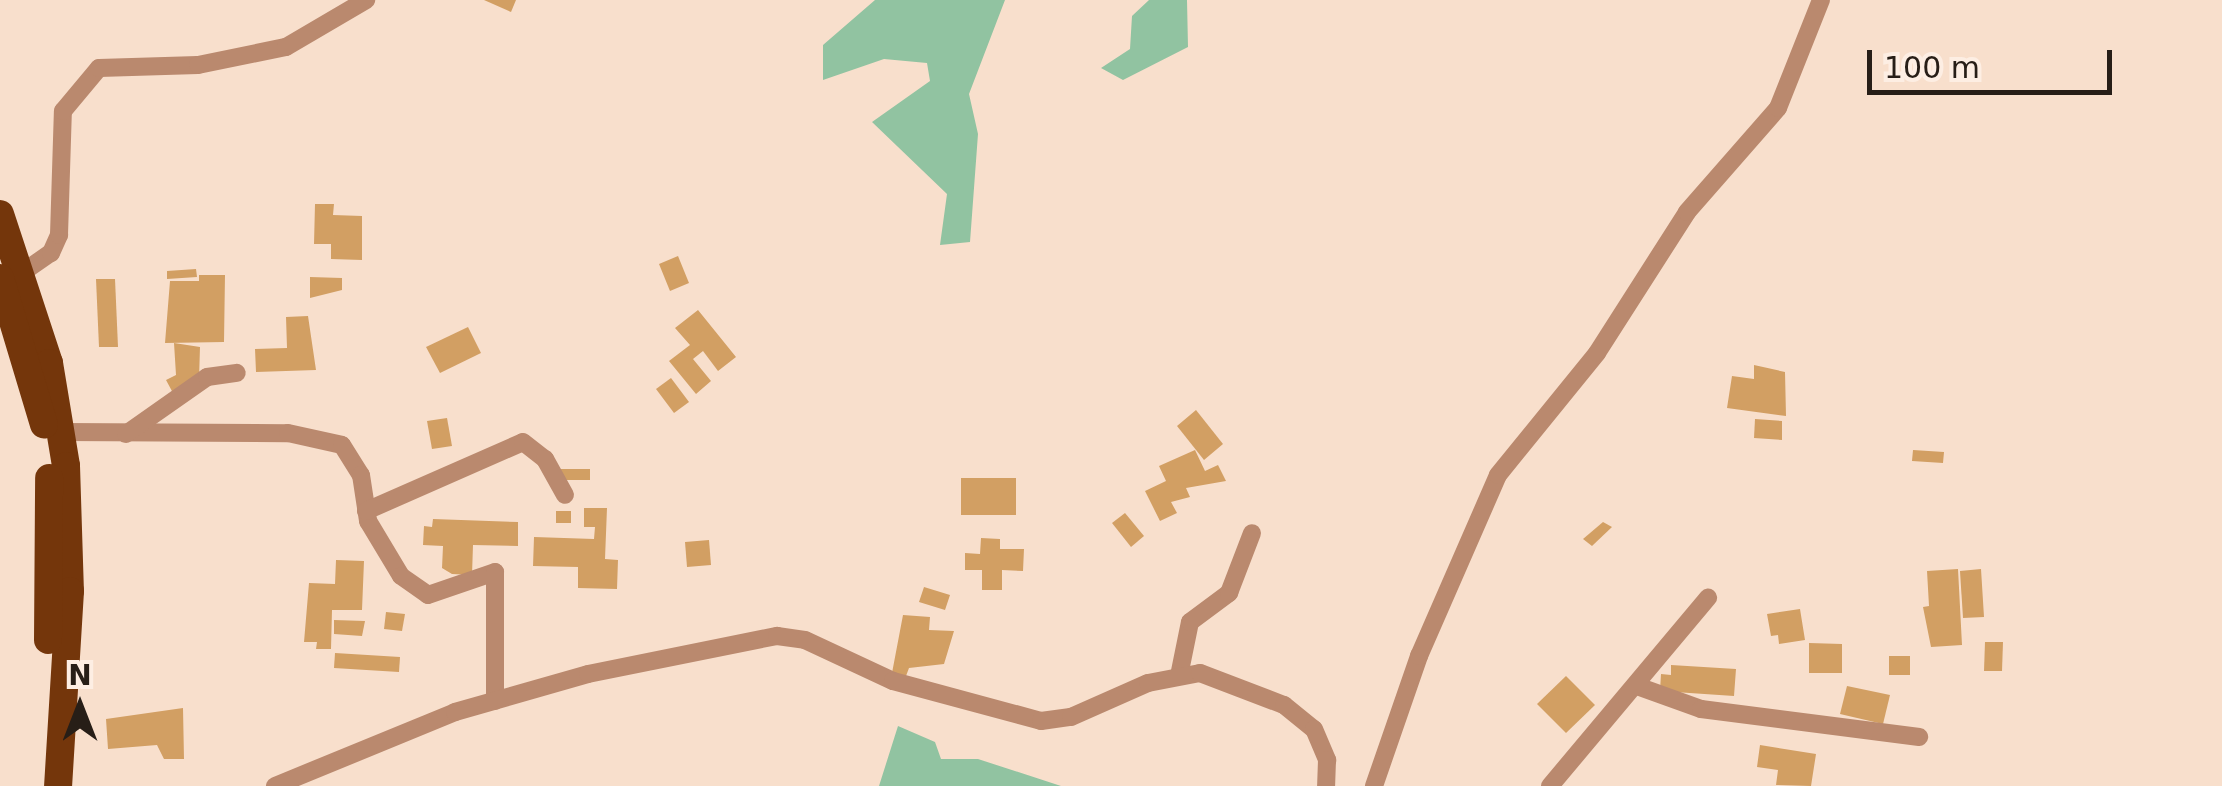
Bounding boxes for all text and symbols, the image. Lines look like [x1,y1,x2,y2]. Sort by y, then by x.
scale bar [1872,30,2117,92]
text: 100 m [1884,50,1980,85]
north arrow [30,656,130,756]
text: N [68,659,92,692]

